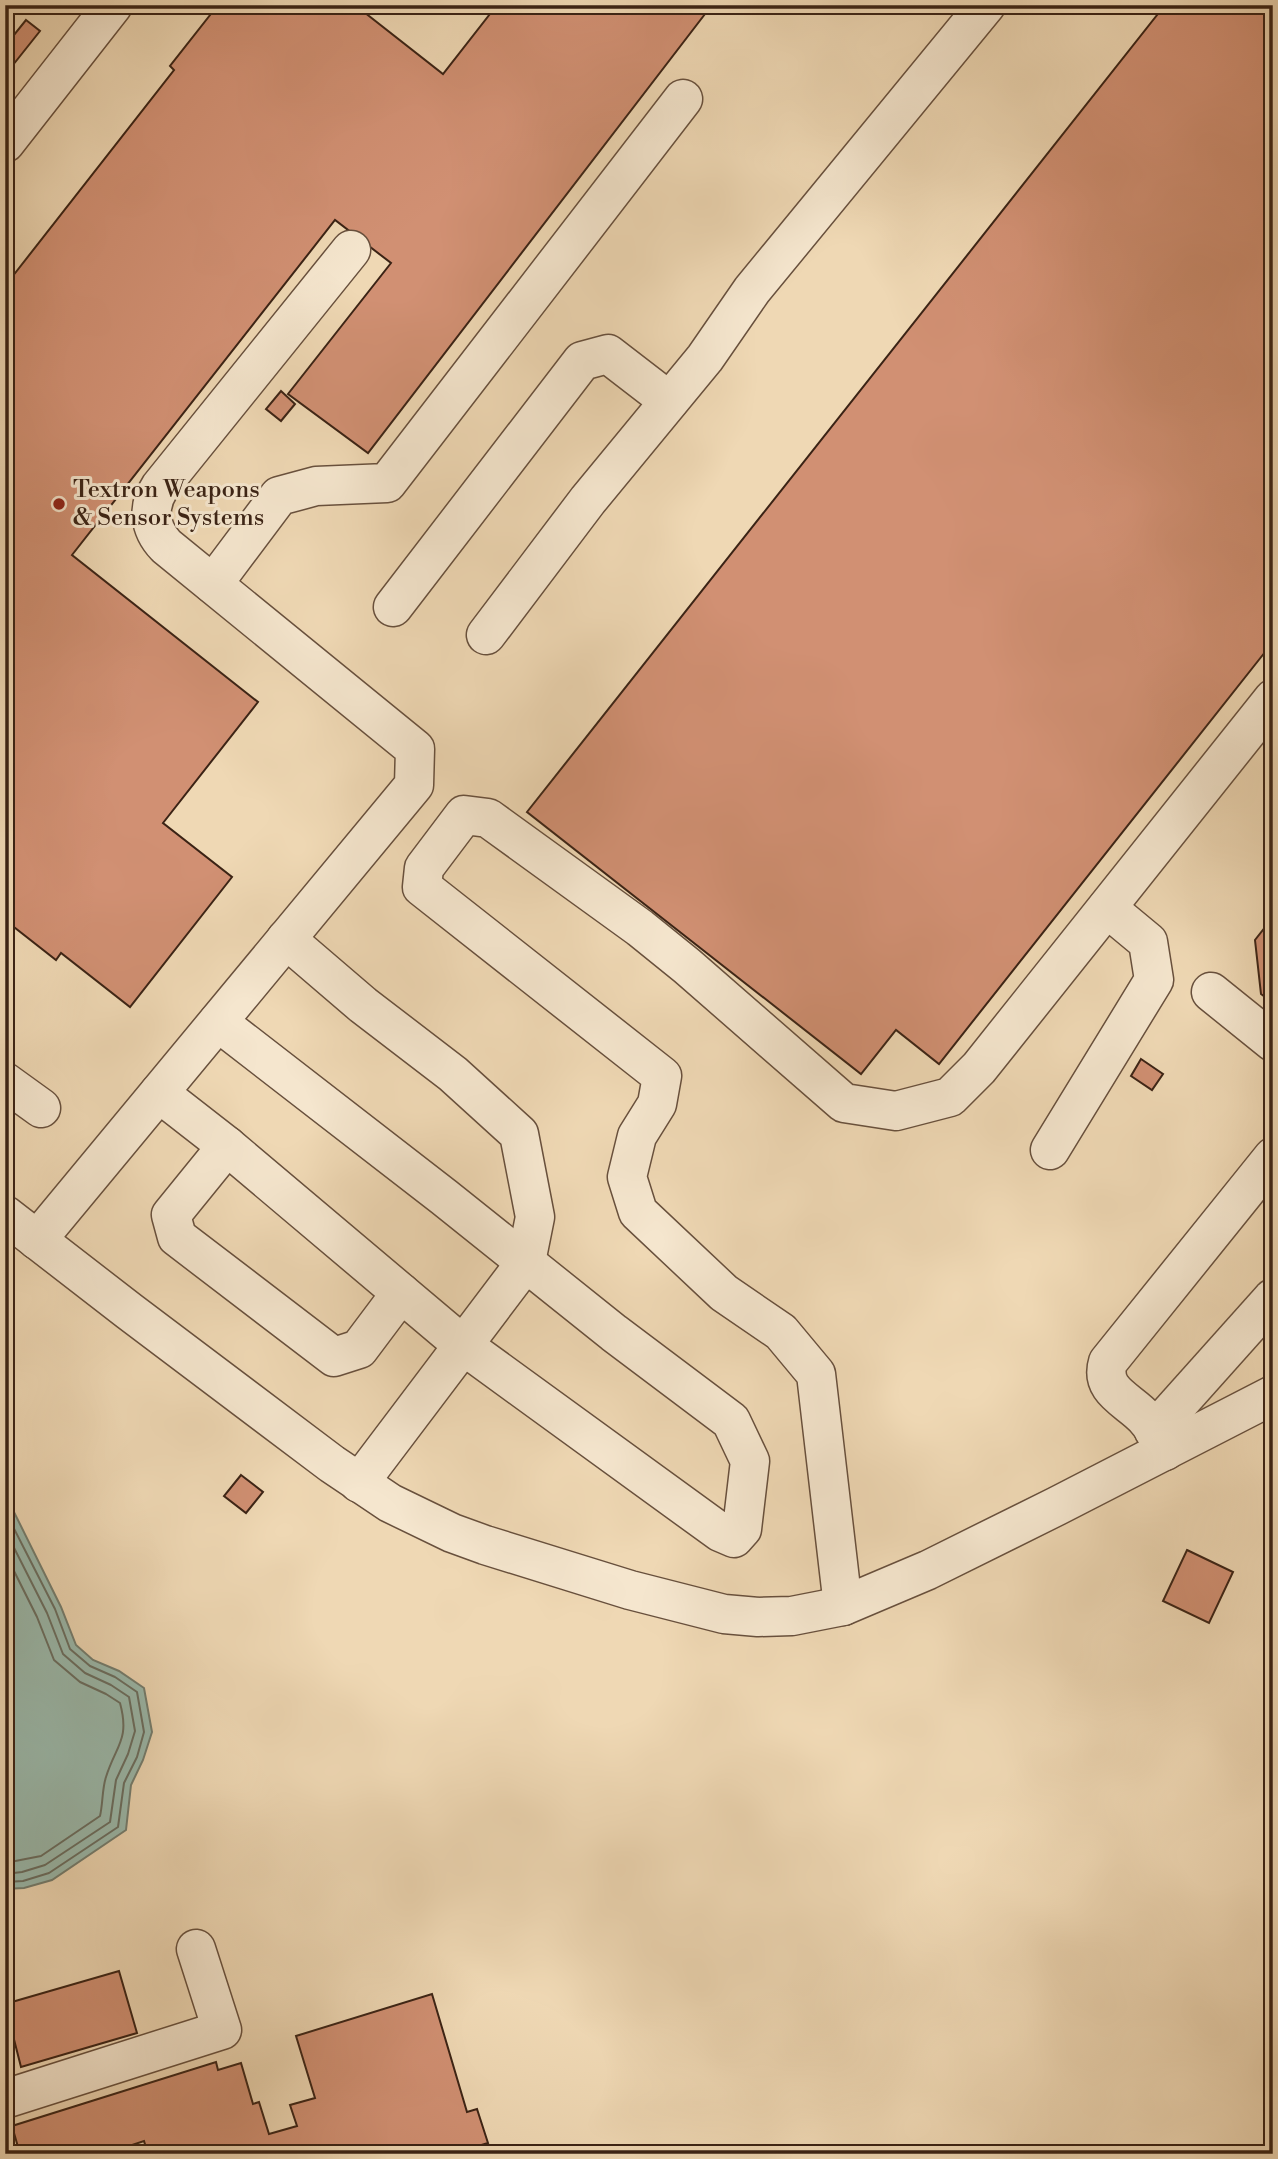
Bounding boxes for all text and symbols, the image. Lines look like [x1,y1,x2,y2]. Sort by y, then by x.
place label: Textron Weapons & Sensor Systems [73,475,264,533]
marker: Textron Weapons & Sensor Systems [51,496,67,512]

